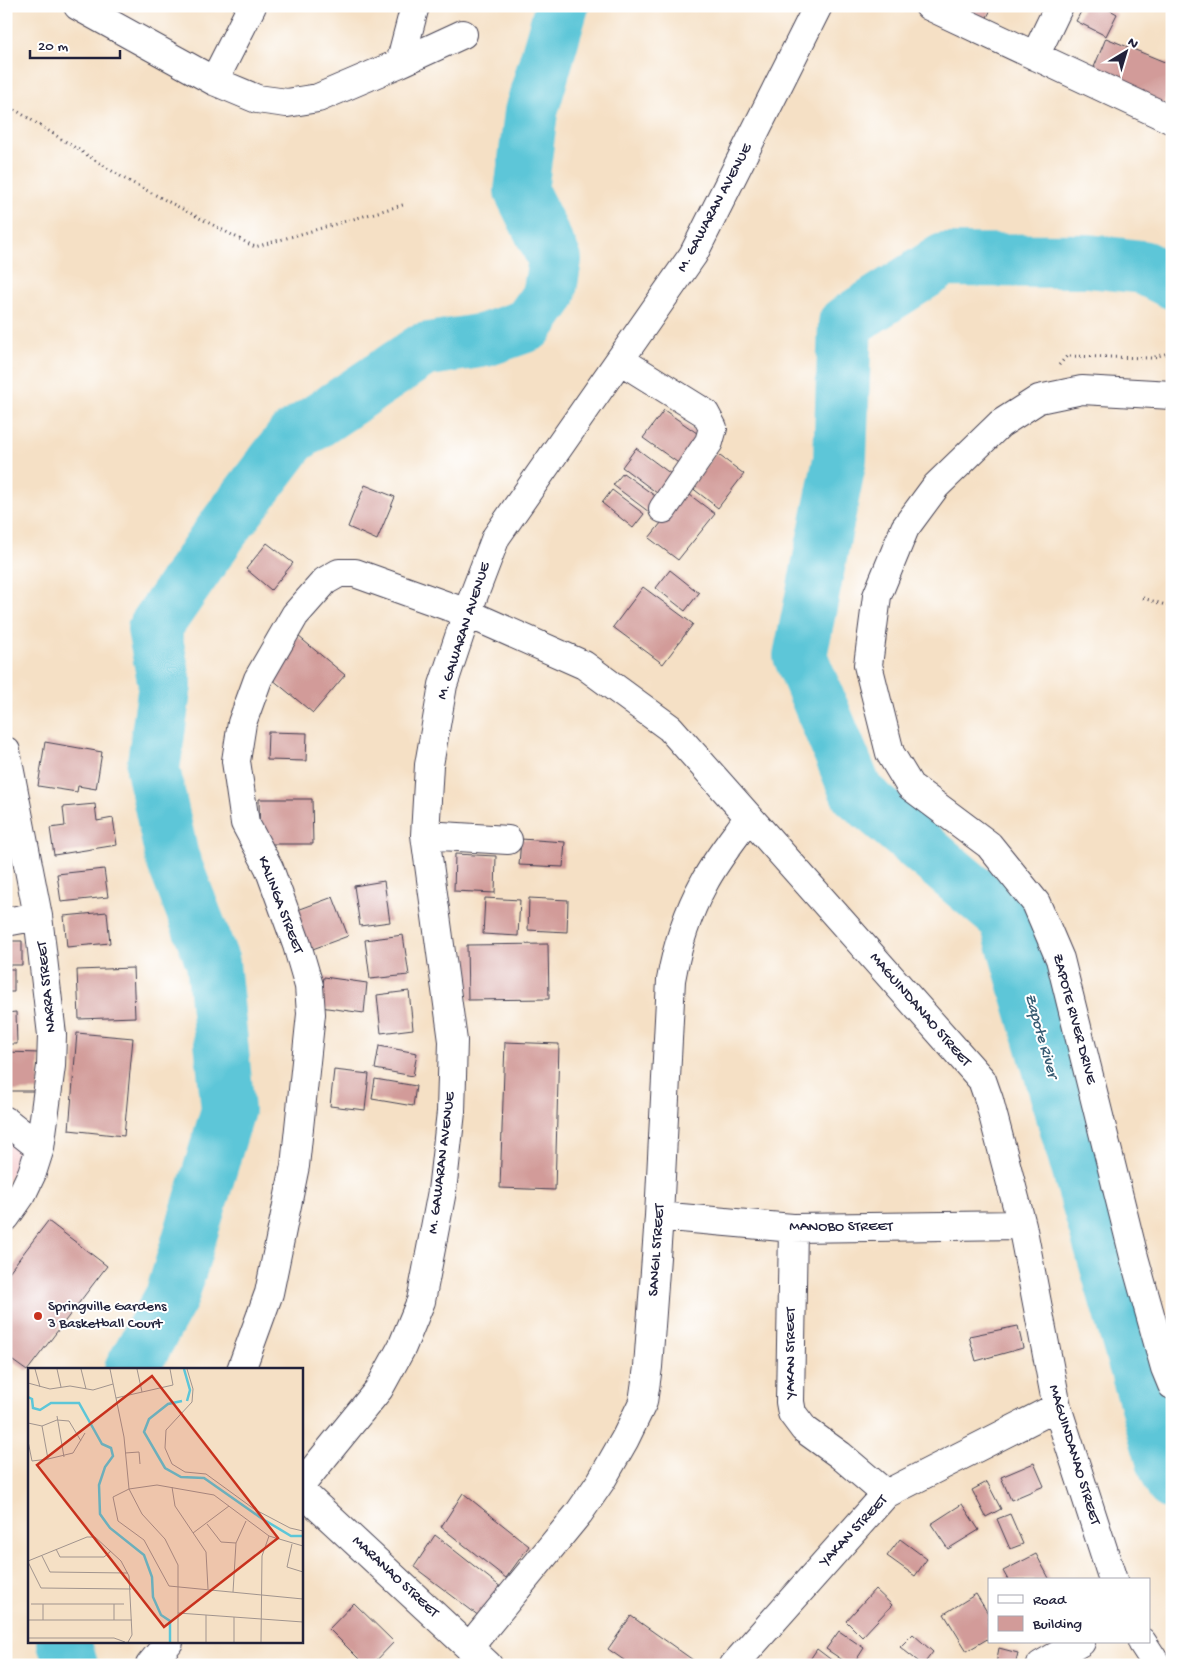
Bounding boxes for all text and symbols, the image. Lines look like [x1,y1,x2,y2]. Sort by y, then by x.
scale bar [30,28,120,60]
north arrow [1100,28,1150,78]
text: N [1124,34,1141,53]
text: 20 m [38,38,68,56]
street label: M. GAWARAN AVENUE [673,140,757,275]
street label: M. GAWARAN AVENUE [433,560,495,702]
street label: KALINGA STREET [253,854,307,957]
street label: NARRA STREET [33,939,61,1034]
street label: MAGUINDANAO STREET [865,949,975,1072]
street label: ZAPOTE RIVER DRIVE [1048,952,1100,1087]
water label: Zapote River [1019,992,1062,1084]
street label: M. GAWARAN AVENUE [424,1090,460,1235]
street label: SANGIL STREET [645,1202,669,1297]
street label: MANOBO STREET [789,1218,894,1236]
place label: Springville Gardens 3 Basketball Court [47,1298,167,1333]
street label: YAKAN STREET [782,1306,800,1401]
marker: Springville Gardens 3 Basketball Court [32,1310,44,1322]
inset map [28,1368,302,1644]
street label: MAGUINDANAO STREET [1044,1383,1104,1528]
street label: YAKAN STREET [815,1491,893,1572]
street label: MARANAO STREET [348,1532,443,1623]
legend [988,1578,1150,1644]
text: Road [1033,1592,1067,1610]
text: Building [1032,1616,1082,1634]

